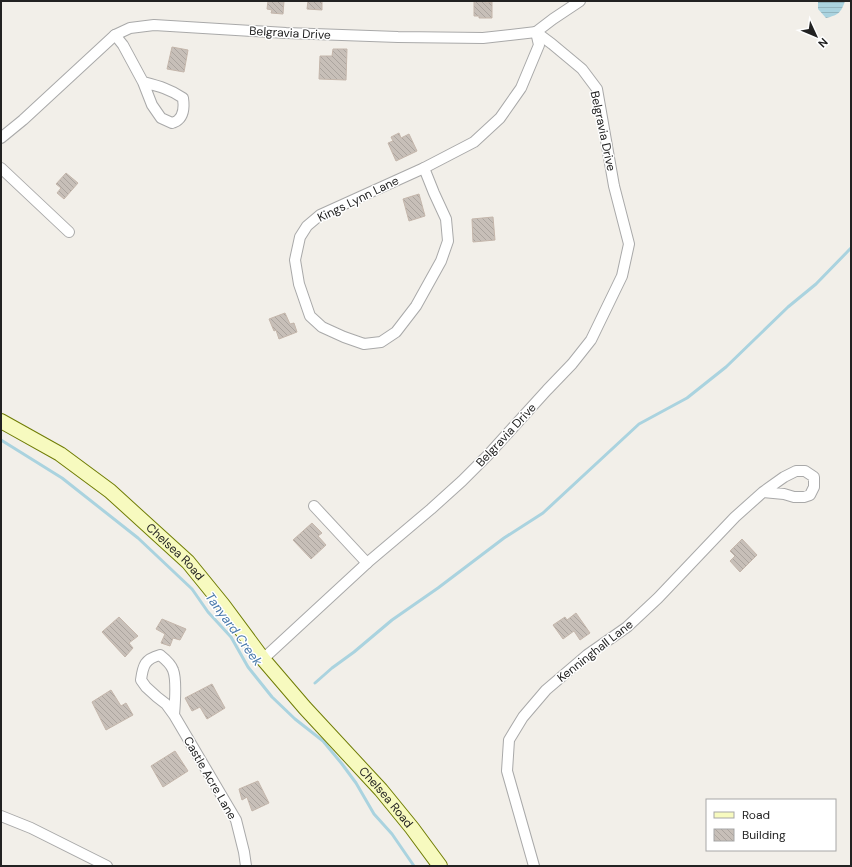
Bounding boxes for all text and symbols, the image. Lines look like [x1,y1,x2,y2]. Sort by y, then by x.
north arrow [796,16,836,56]
street label: Belgravia Drive [249,23,331,43]
text: N [815,35,831,51]
street label: Belgravia Drive [587,89,619,173]
street label: Kings Lynn Lane [315,172,401,226]
street label: Belgravia Drive [472,400,540,470]
street label: Chelsea Road [143,520,208,584]
water label: Tanyard Creek [202,589,267,669]
street label: Kenninghall Lane [554,616,636,686]
street label: Castle Acre Lane [180,733,240,823]
street label: Chelsea Road [355,763,417,831]
legend [706,799,836,851]
text: Road [742,807,770,823]
text: Building [742,827,786,843]

